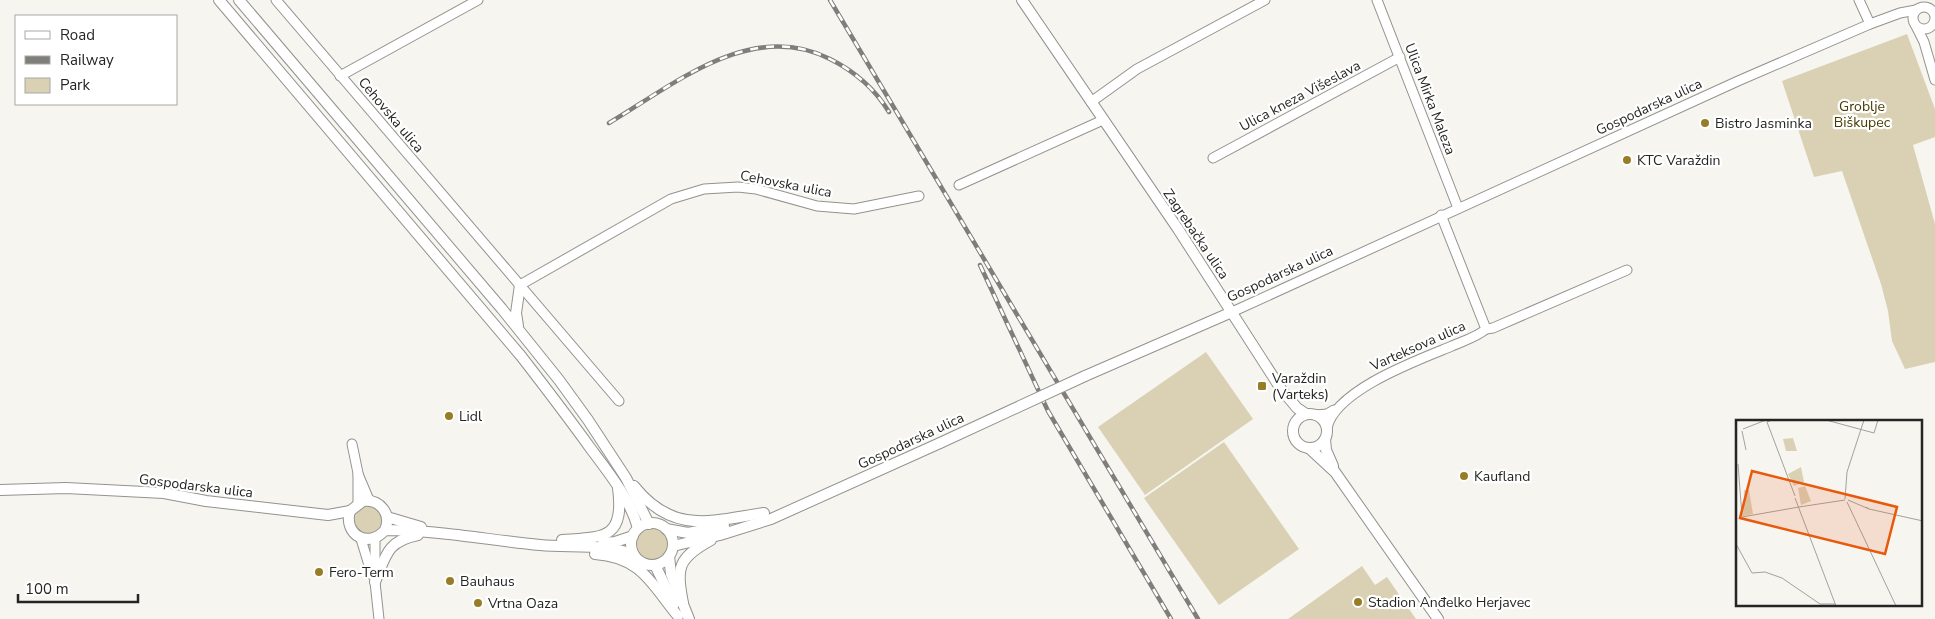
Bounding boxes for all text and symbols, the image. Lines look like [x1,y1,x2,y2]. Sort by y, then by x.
legend [15,15,178,105]
text: Road [60,25,95,45]
street label: Ulica Mirka Maleza [1400,41,1460,157]
text: Railway [60,50,114,70]
street label: Ulica kneza Višeslava [1236,56,1364,136]
street label: Cehovska ulica [354,73,428,157]
street label: Gospodarska ulica [1593,74,1705,140]
text: Park [60,75,90,95]
park label: Groblje Biškupec [1834,97,1891,132]
place label: Bistro Jasminka [1715,114,1812,133]
marker: Bistro Jasminka [1699,117,1711,129]
place label: KTC Varaždin [1637,151,1720,170]
marker: KTC Varaždin [1621,154,1633,166]
street label: Cehovska ulica [739,166,833,202]
street label: Zagrebačka ulica [1159,185,1233,283]
street label: Gospodarska ulica [1224,241,1336,307]
street label: Varteksova ulica [1366,316,1469,376]
place label: Varaždin (Varteks) [1271,369,1329,404]
marker: Varaždin (Varteks) [1256,380,1268,392]
place label: Lidl [459,407,483,426]
street label: Gospodarska ulica [855,408,967,474]
marker: Lidl [443,410,455,422]
inset map [1736,420,1922,606]
place label: Kaufland [1474,467,1530,486]
street label: Gospodarska ulica [138,470,254,502]
marker: Kaufland [1458,470,1470,482]
place label: Fero-Term [329,563,394,582]
marker: Fero-Term [313,566,325,578]
scale bar [18,572,138,604]
place label: Bauhaus [460,572,515,591]
marker: Bauhaus [444,575,456,587]
text: 100 m [25,579,69,599]
place label: Stadion Anđelko Herjavec [1368,593,1531,612]
place label: Vrtna Oaza [487,594,558,613]
marker: Stadion Anđelko Herjavec [1352,596,1364,608]
marker: Vrtna Oaza [472,597,484,609]

